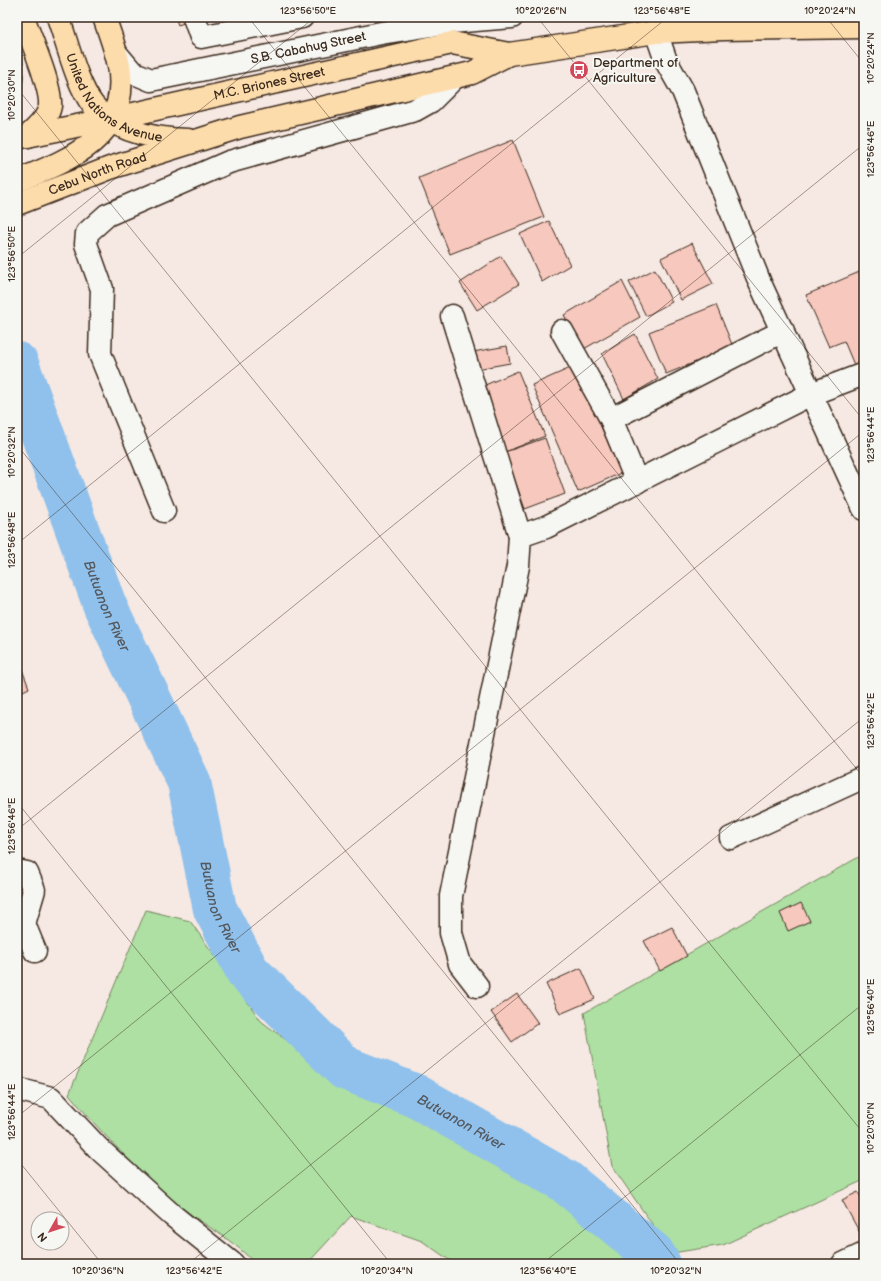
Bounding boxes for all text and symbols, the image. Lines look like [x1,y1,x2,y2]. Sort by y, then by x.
text: 123°56'50"E [280,5,336,17]
text: 10°20'26"N [515,5,567,17]
text: 123°56'48"E [634,5,691,17]
text: 10°20'24"N [804,5,856,17]
street label: S.B. Cabahug Street [249,28,367,67]
text: 10°20'24"N [865,32,877,84]
street label: United Nations Avenue [62,51,164,146]
place label: Department of Agriculture [593,55,678,86]
bus stop icon: Department of Agriculture [568,59,590,81]
street label: M.C. Briones Street [212,64,326,104]
text: 10°20'30"N [6,69,18,121]
text: 123°56'46"E [865,120,877,177]
street label: Cebu North Road [46,149,148,199]
text: 123°56'50"E [6,226,18,282]
text: 123°56'44"E [865,406,877,463]
text: 10°20'32"N [6,426,18,478]
text: 123°56'48"E [6,511,18,568]
water label: Butuanon River [81,558,134,655]
text: 123°56'42"E [865,692,877,749]
text: 123°56'46"E [6,797,18,854]
water label: Butuanon River [197,859,245,957]
text: 123°56'40"E [865,978,877,1035]
text: 123°56'44"E [6,1083,18,1140]
water label: Butuanon River [415,1090,508,1154]
text: 10°20'30"N [865,1102,877,1154]
north arrow [30,1211,70,1251]
text: N [35,1230,50,1244]
text: 10°20'36"N [72,1265,124,1277]
text: 123°56'42"E [166,1265,223,1277]
text: 10°20'34"N [361,1265,413,1277]
text: 123°56'40"E [520,1265,577,1277]
text: 10°20'32"N [650,1265,702,1277]

